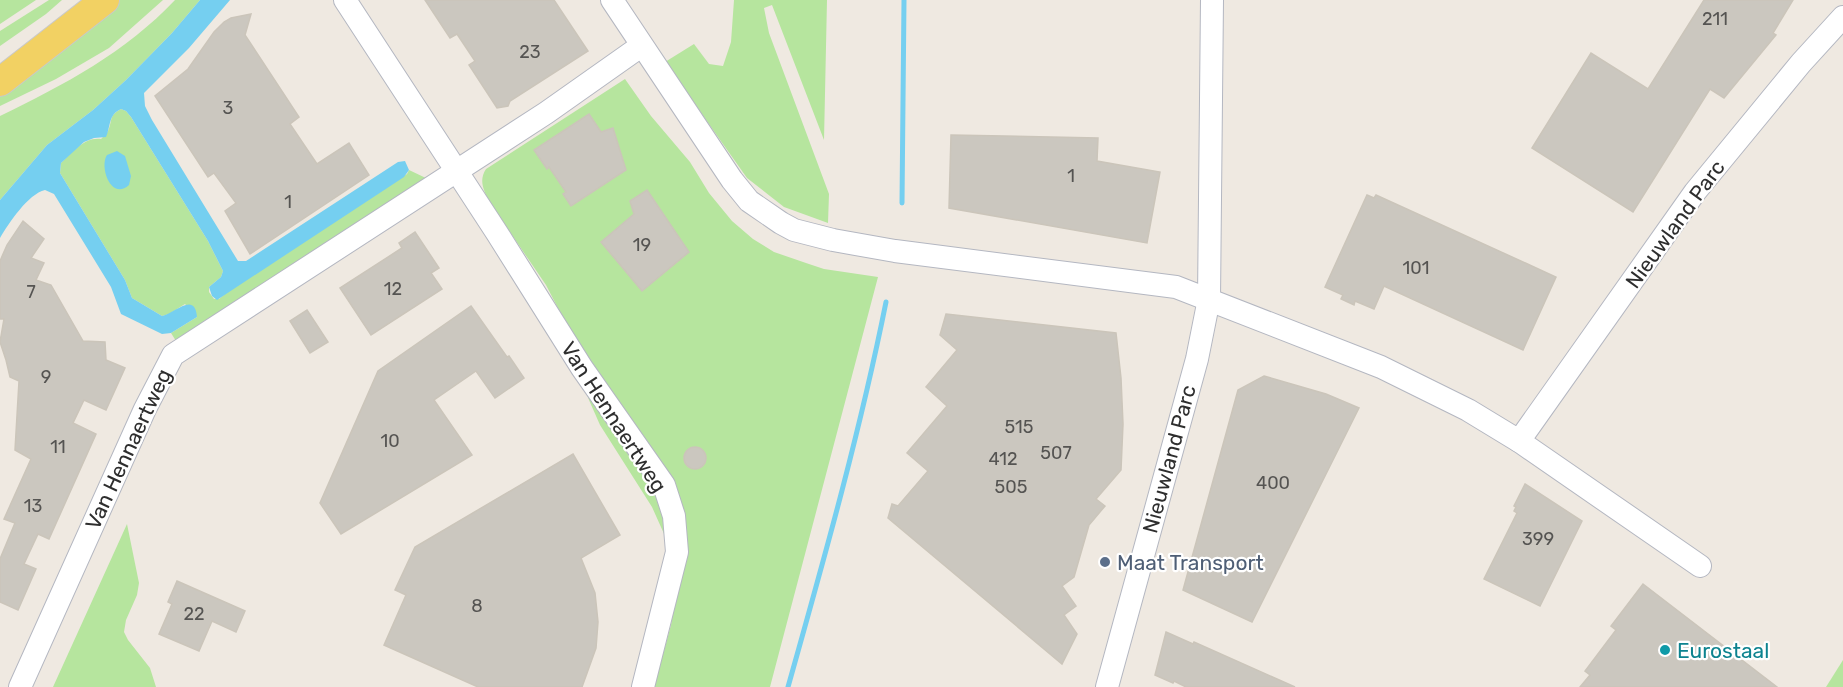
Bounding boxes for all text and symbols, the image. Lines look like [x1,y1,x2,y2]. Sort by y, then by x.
house number: 211 [1702,8,1728,30]
house number: 23 [519,41,541,63]
house number: 3 [223,97,233,119]
street label: Nieuwland Parc [1620,155,1730,293]
house number: 1 [1067,165,1075,187]
house number: 1 [284,191,292,213]
house number: 19 [633,234,651,256]
house number: 101 [1403,257,1429,279]
house number: 12 [384,278,402,300]
house number: 7 [26,281,36,303]
street label: Van Hennaertweg [556,337,672,497]
street label: Van Hennaertweg [80,365,176,533]
house number: 9 [41,366,51,388]
street label: Nieuwland Parc [1137,382,1201,536]
house number: 515 [1005,416,1033,438]
house number: 10 [380,430,400,452]
house number: 11 [50,436,66,458]
house number: 507 [1040,442,1072,464]
house number: 412 [988,448,1018,470]
house number: 400 [1256,472,1290,494]
house number: 505 [995,476,1027,498]
house number: 13 [24,495,42,517]
house number: 399 [1522,528,1554,550]
place label: Maat Transport [1117,550,1264,575]
marker: Maat Transport [1098,555,1112,569]
house number: 8 [471,595,483,617]
house number: 22 [183,603,205,625]
place label: Eurostaal [1677,638,1769,663]
marker: Eurostaal [1658,643,1672,657]

